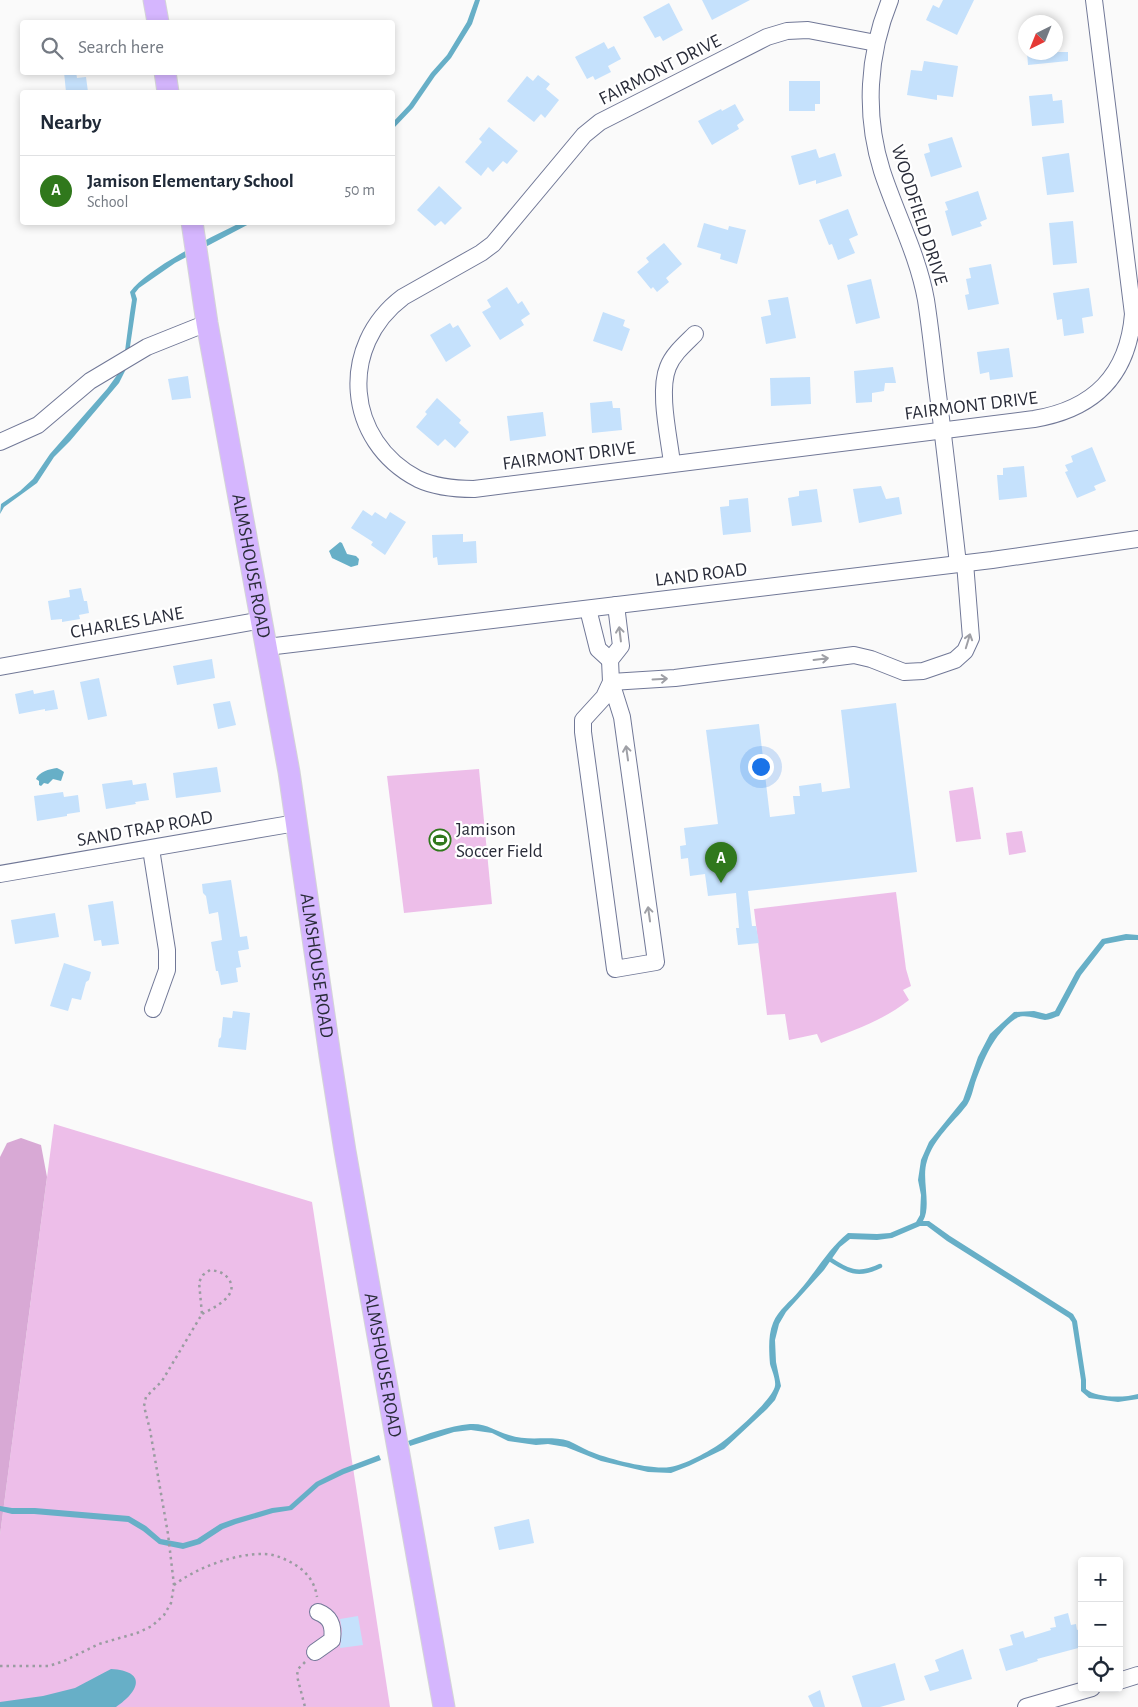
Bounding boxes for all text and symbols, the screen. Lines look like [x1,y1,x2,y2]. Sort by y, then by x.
north arrow [1018,15,1063,60]
search box [20,20,395,75]
street label: FAIRMONT DRIVE [596,31,724,109]
icon: search [38,34,66,62]
text: Search here [78,38,164,57]
text: Nearby [40,112,101,133]
street label: WOODFIELD DRIVE [887,142,951,288]
text: Jamison Elementary School [87,172,294,191]
text: A [51,182,61,198]
text: 50 m [344,182,375,198]
text: School [87,194,128,210]
street label: FAIRMONT DRIVE [903,388,1039,424]
street label: FAIRMONT DRIVE [501,438,637,474]
street label: ALMSHOUSE ROAD [229,492,274,640]
street label: LAND ROAD [654,560,748,590]
street label: CHARLES LANE [69,604,185,642]
one-way arrow [615,627,625,643]
one-way arrow [963,634,973,650]
one-way arrow [813,654,829,664]
one-way arrow [651,674,667,683]
one-way arrow [622,745,632,761]
your location [748,754,774,780]
street label: SAND TRAP ROAD [76,808,214,850]
place label: Jamison Soccer Field [456,820,543,861]
sports icon: Jamison Soccer Field [428,828,452,852]
pin: A [705,842,737,883]
street label: ALMSHOUSE ROAD [297,892,337,1039]
one-way arrow [644,906,654,922]
street label: ALMSHOUSE ROAD [361,1291,405,1439]
map controls [1078,1557,1123,1692]
button: + [1078,1557,1123,1602]
button: − [1078,1602,1123,1647]
button: locate [1078,1647,1123,1692]

